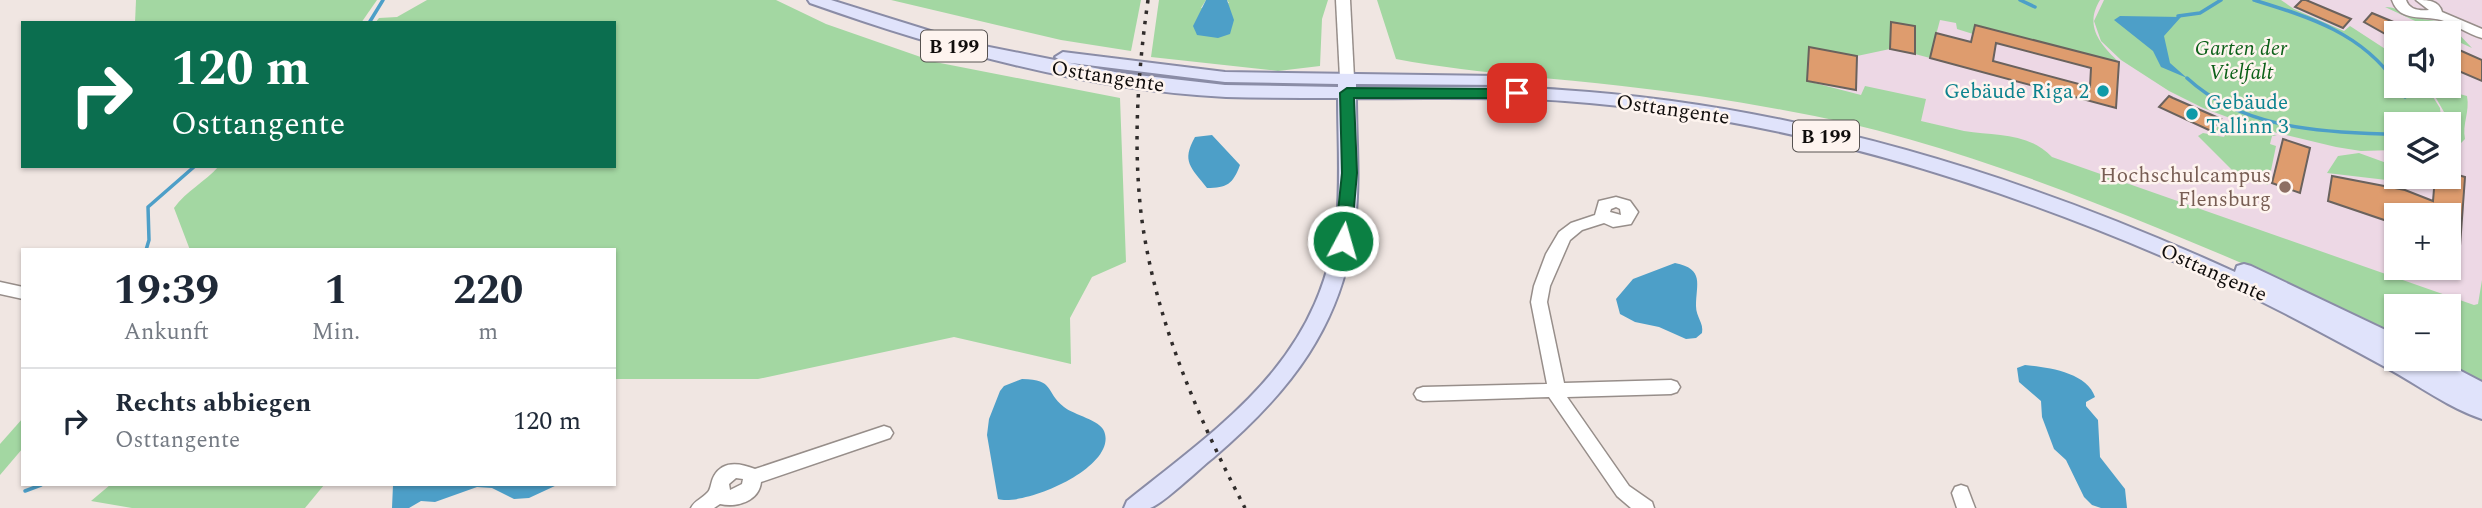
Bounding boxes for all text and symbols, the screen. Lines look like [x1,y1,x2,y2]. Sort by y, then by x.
map controls [2384,21,2461,371]
button: sound [2384,21,2461,98]
road number: B 199 [921,30,987,61]
text: 120 m [171,32,310,107]
park label: Garten der Vielfalt [2195,33,2288,89]
icon: right [56,49,147,140]
street label: Osttangente [1049,52,1167,102]
pin [1487,63,1547,123]
icon: arrive [1498,74,1536,112]
place label: Gebäude Riga 2 [1944,76,2089,108]
marker: Gebäude Riga 2 [2095,83,2111,99]
street label: Osttangente [1614,86,1732,134]
place label: Gebäude Tallinn 3 [2206,87,2289,143]
text: Osttangente [171,100,345,149]
marker: Gebäude Tallinn 3 [2184,106,2200,122]
button: layers [2384,112,2461,189]
road number: B 199 [1793,120,1859,152]
place label: Hochschulcampus Flensburg [2100,160,2271,216]
marker: Hochschulcampus Flensburg [2277,179,2293,195]
button: + [2384,203,2461,280]
position arrow [1306,204,1380,278]
street label: Osttangente [2155,235,2272,311]
text: 19:39 [114,259,219,322]
text: 1 [324,259,348,322]
text: 220 [453,259,523,322]
button: − [2384,294,2461,371]
text: Ankunft [124,315,209,350]
text: Min. [312,315,360,350]
text: m [478,315,498,350]
text: Rechts abbiegen [115,383,311,423]
text: 120 m [513,401,581,441]
icon: right [56,402,94,440]
text: Osttangente [115,423,240,458]

